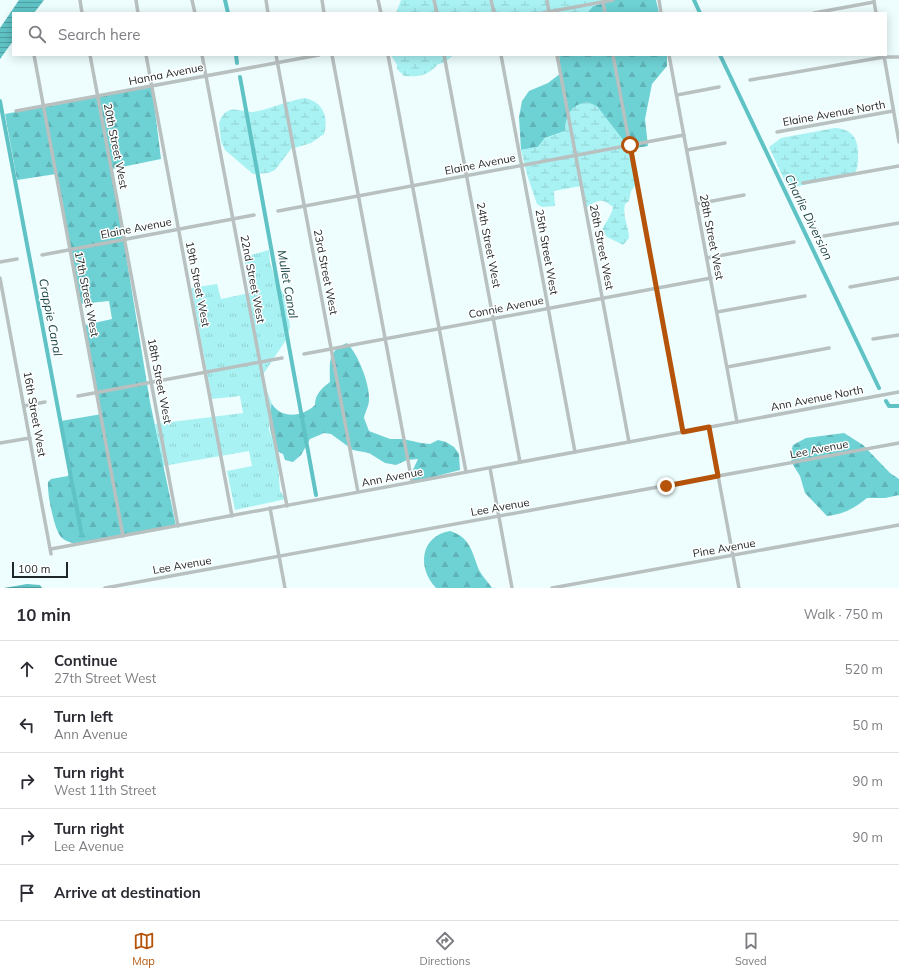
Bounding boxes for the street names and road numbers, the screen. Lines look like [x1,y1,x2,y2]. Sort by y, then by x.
street label: Hanna Avenue [128,60,205,88]
street label: Elaine Avenue North [782,97,886,129]
street label: 20th Street West [101,102,131,190]
street label: Elaine Avenue [443,150,517,178]
street label: 28th Street West [697,193,727,281]
street label: 24th Street West [474,201,504,289]
street label: 26th Street West [587,203,617,291]
street label: 25th Street West [533,208,561,296]
street label: Elaine Avenue [99,214,173,242]
street label: 23rd Street West [311,228,341,316]
street label: 22nd Street West [238,234,268,324]
street label: 19th Street West [183,240,213,328]
street label: 17th Street West [72,250,102,338]
street label: Connie Avenue [467,293,545,321]
street label: 18th Street West [145,337,175,425]
street label: 16th Street West [21,370,49,458]
street label: Ann Avenue North [769,382,865,414]
street label: Lee Avenue [789,436,849,462]
street label: Ann Avenue [360,464,424,490]
street label: Lee Avenue [470,495,530,519]
street label: Pine Avenue [692,536,756,560]
street label: Lee Avenue [152,553,212,577]

